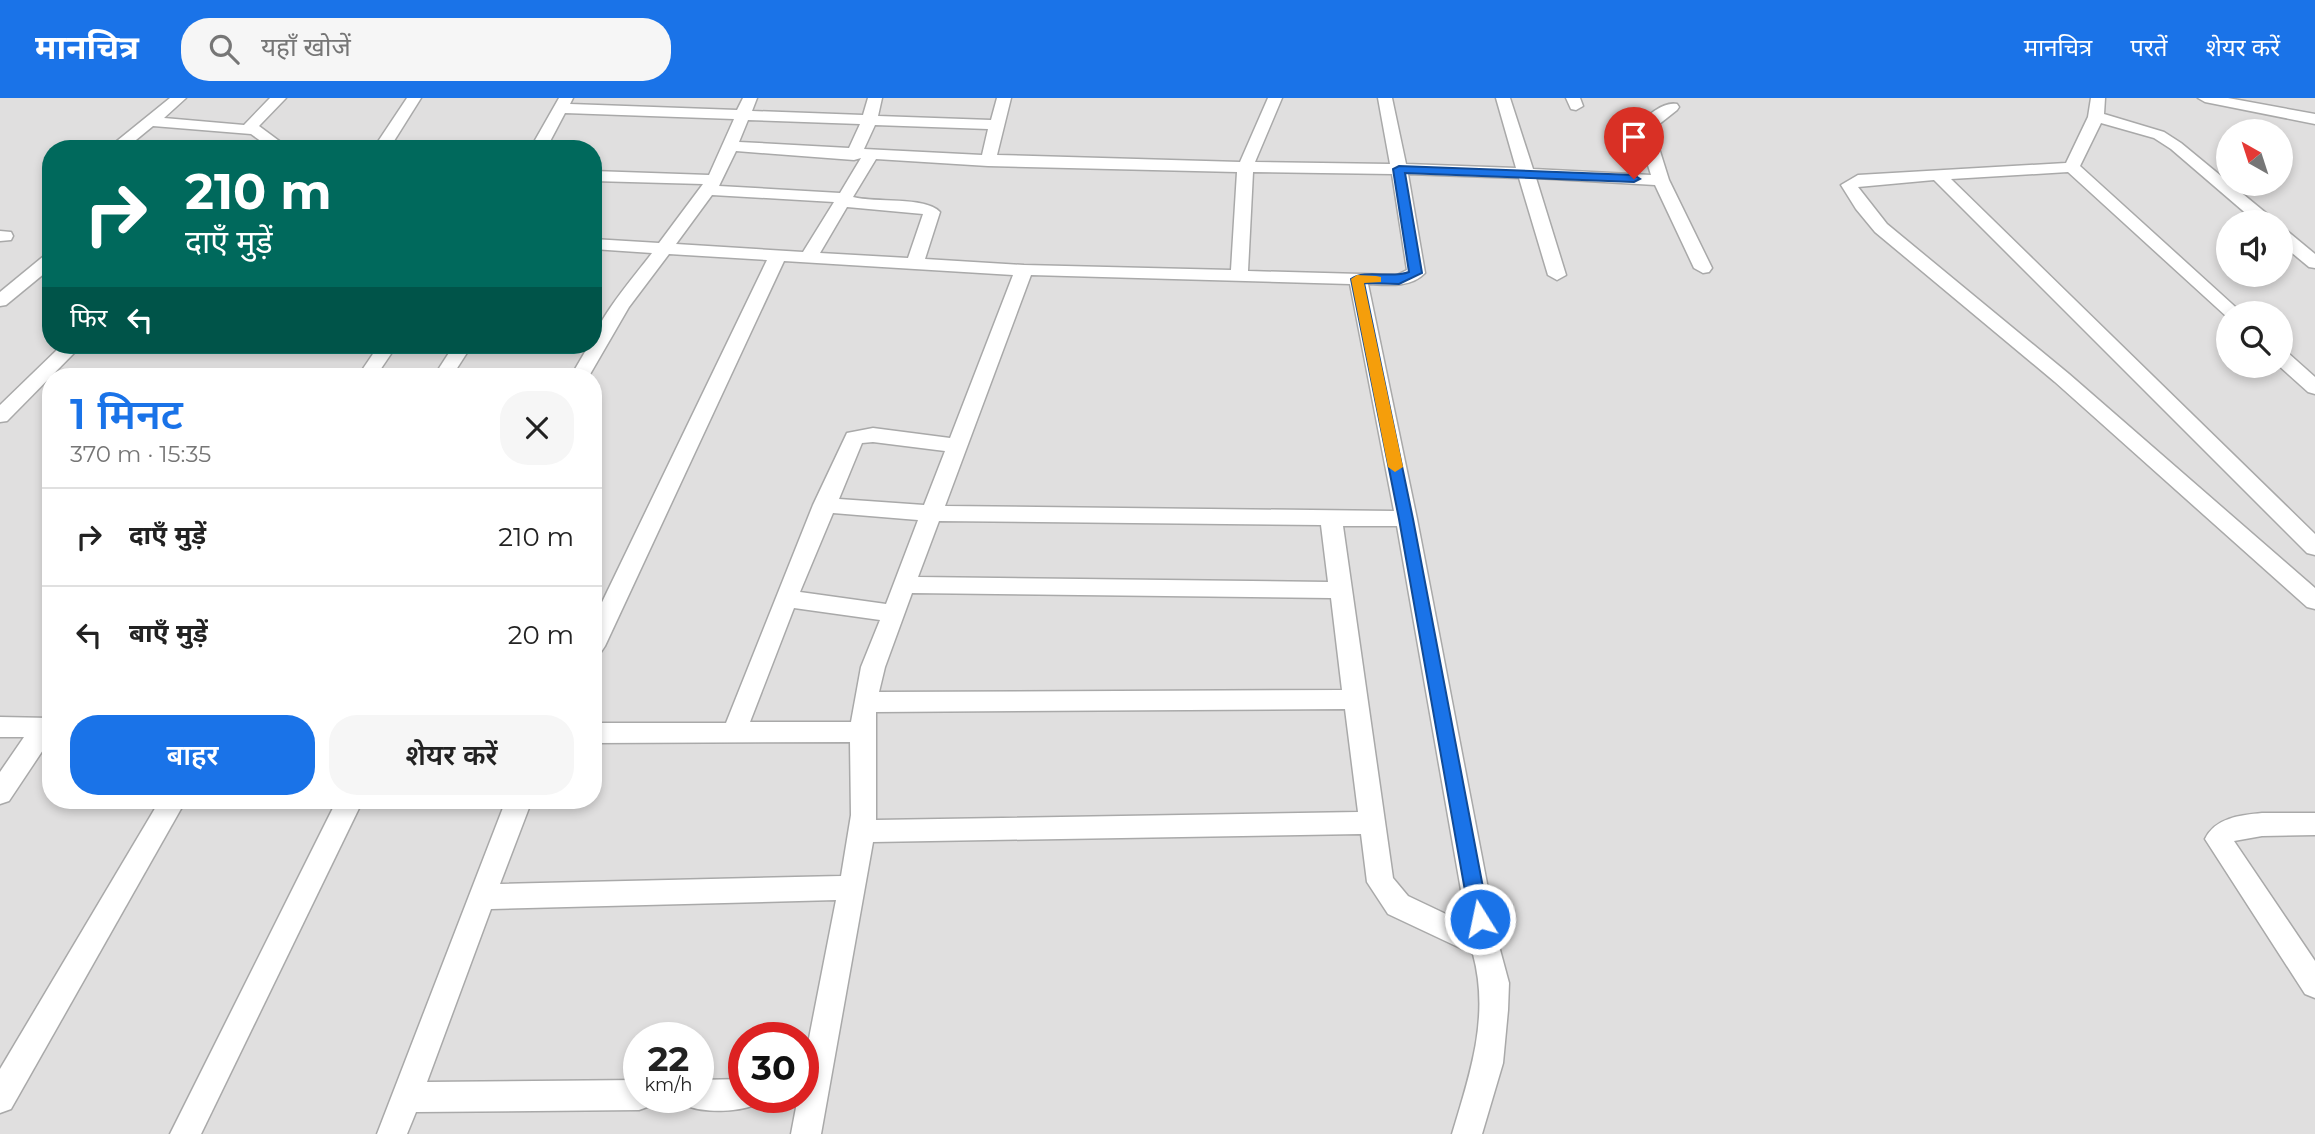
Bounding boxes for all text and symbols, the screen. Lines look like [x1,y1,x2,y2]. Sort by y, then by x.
search box [181,18,671,81]
text: मानचित्र [35,27,139,67]
icon: search [205,30,243,68]
text: यहाँ खोजें [261,31,351,63]
text: मानचित्र [2024,33,2092,62]
text: परतें [2130,33,2167,62]
text: शेयर करें [2205,33,2280,62]
pin [1604,107,1664,179]
icon: arrive [1615,118,1653,156]
north arrow [2216,119,2292,196]
map controls [2216,119,2293,378]
text: 210 m [185,162,332,221]
icon: right [70,168,161,259]
button: sound [2216,210,2293,287]
text: दाएँ मुड़ें [185,222,273,261]
icon: left [121,301,159,339]
button: search [2216,301,2293,378]
text: फिर [70,302,107,334]
text: 1 मिनट [70,388,183,440]
button: close [500,391,574,465]
text: 370 m · 15:35 [70,440,211,468]
icon: right [70,518,108,556]
text: दाएँ मुड़ें [129,519,206,551]
text: 210 m [498,521,574,553]
icon: left [70,616,108,654]
text: बाएँ मुड़ें [129,617,208,649]
text: 20 m [508,619,574,651]
button: बाहर [70,715,315,795]
button: शेयर करें [329,715,574,795]
position arrow [1443,882,1517,956]
speed limit sign: 30 [728,1022,819,1113]
text: 22 [648,1037,689,1080]
text: km/h [644,1074,693,1096]

